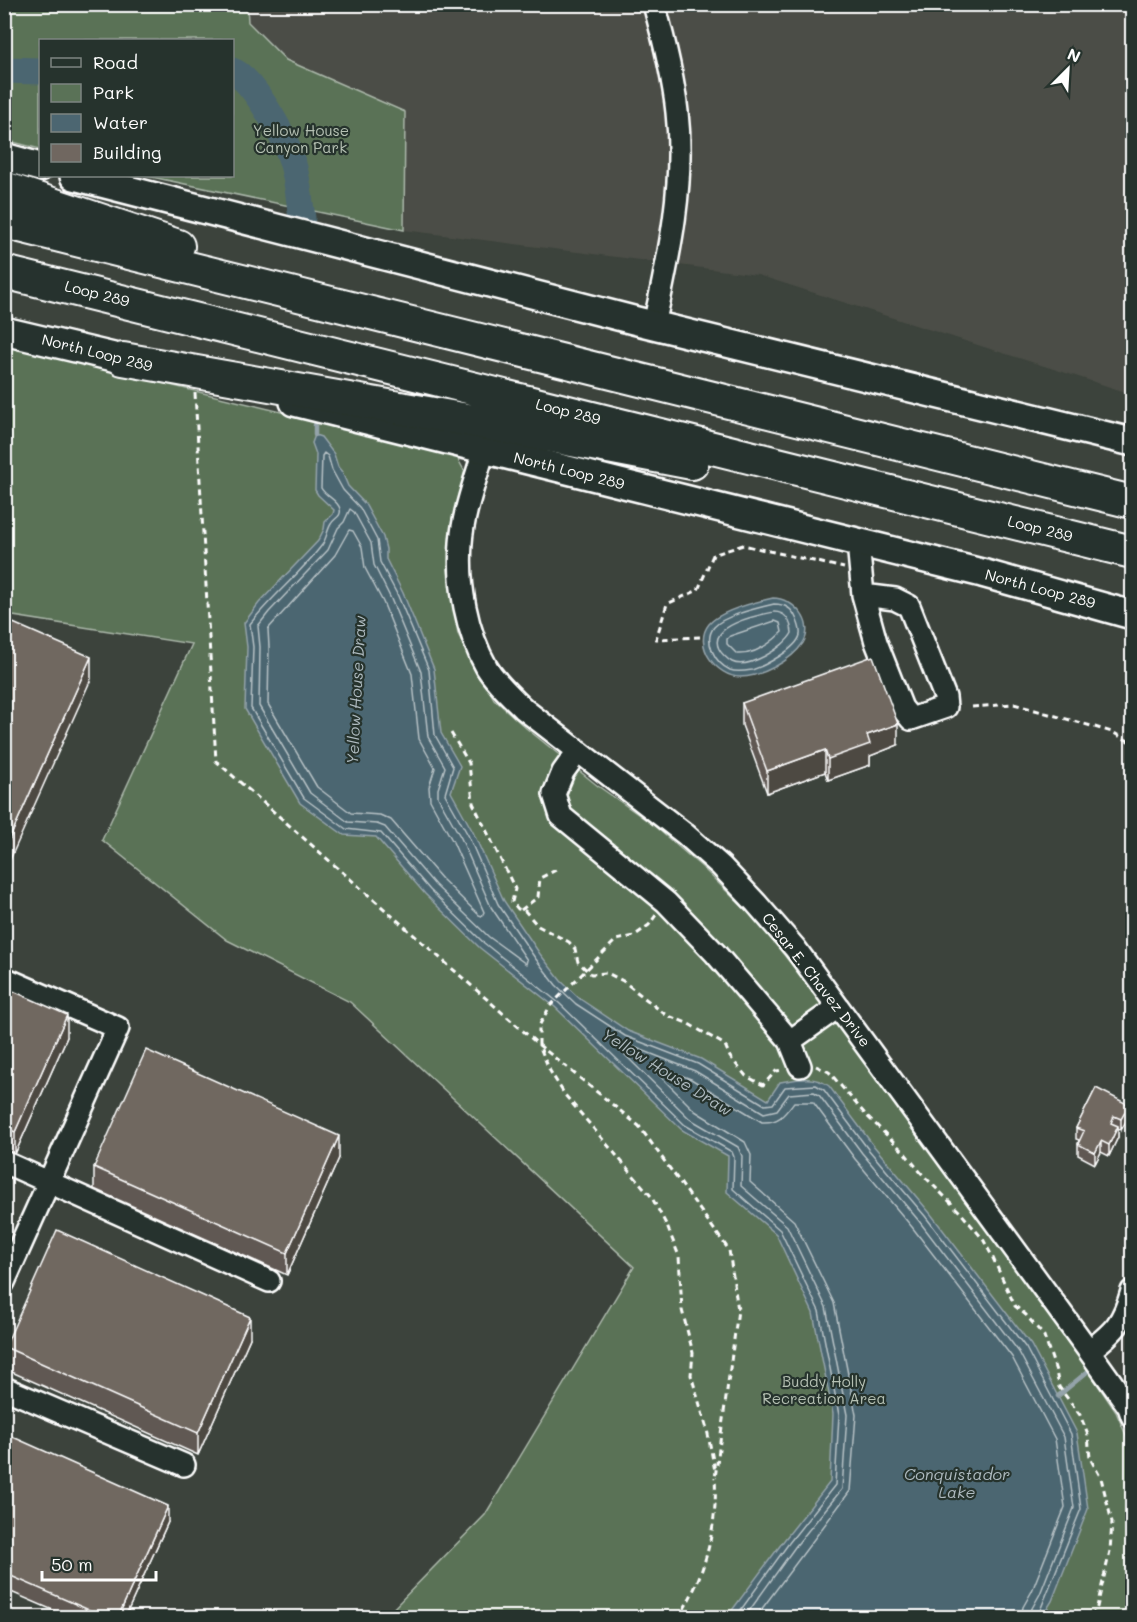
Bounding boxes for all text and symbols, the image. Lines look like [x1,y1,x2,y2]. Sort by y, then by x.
legend [39,39,234,177]
north arrow [1038,39,1098,99]
text: N [1064,43,1084,67]
text: Road [93,50,138,74]
text: Park [93,80,134,104]
text: Water [93,110,148,134]
park label: Yellow House Canyon Park [253,120,349,157]
text: Building [93,140,161,164]
street label: Loop 289 [63,275,132,311]
street label: North Loop 289 [40,329,155,375]
street label: Loop 289 [534,393,603,429]
street label: North Loop 289 [512,447,627,493]
street label: Loop 289 [1006,510,1075,546]
street label: North Loop 289 [983,564,1098,612]
water label: Yellow House Draw [341,614,370,765]
street label: Cesar E. Chavez Drive [758,908,876,1051]
water label: Yellow House Draw [598,1023,737,1120]
park label: Buddy Holly Recreation Area [762,1371,886,1408]
water label: Conquistador Lake [904,1463,1010,1502]
scale bar [42,1544,156,1582]
text: 50 m [51,1552,93,1576]

